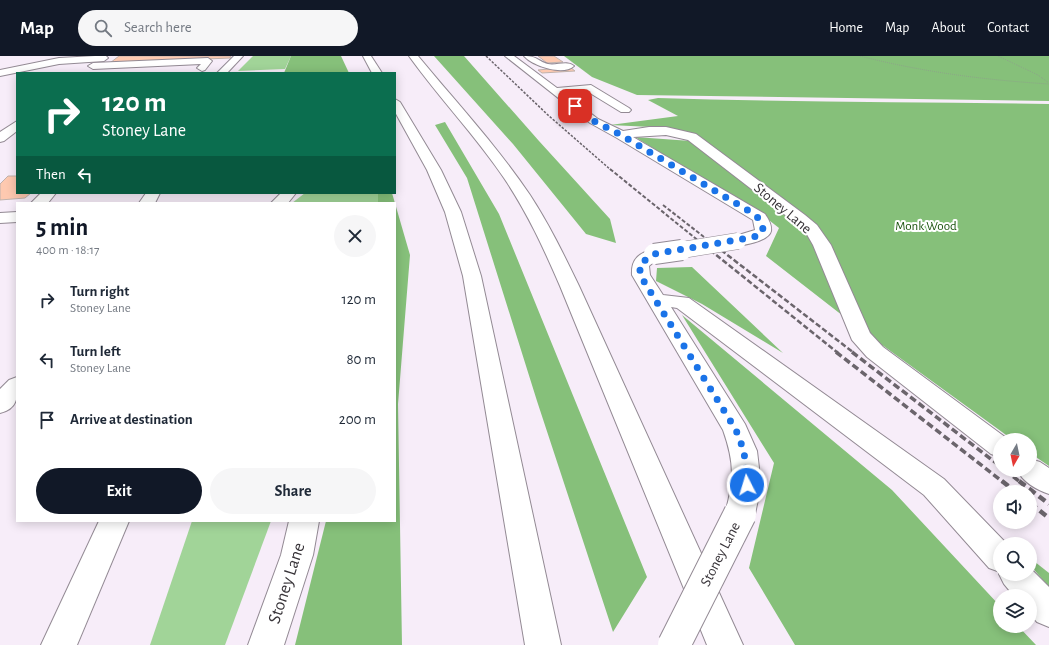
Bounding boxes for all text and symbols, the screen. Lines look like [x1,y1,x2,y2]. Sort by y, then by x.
search box [78,10,358,46]
icon: search [92,17,114,39]
text: Map [20,19,54,38]
text: Search here [124,20,192,35]
text: Home [829,21,863,35]
text: Map [885,21,909,35]
text: About [931,21,965,35]
text: Contact [987,21,1029,35]
icon: right [36,88,88,140]
text: 120 m [102,89,167,117]
pin [558,89,592,123]
icon: arrive [564,95,586,117]
text: Stoney Lane [102,122,186,140]
icon: left [74,164,96,186]
text: Then [36,167,66,182]
street label: Stoney Lane [751,180,814,237]
button: close [334,215,376,257]
text: 5 min [36,216,88,240]
park label: Monk Wood [895,220,957,233]
text: 400 m · 18:17 [36,244,99,257]
text: Turn right [70,284,129,299]
icon: right [36,289,58,311]
text: 120 m [342,292,376,307]
text: Stoney Lane [70,302,131,315]
text: Turn left [70,344,121,359]
icon: left [36,349,58,371]
text: 80 m [346,352,376,367]
text: Stoney Lane [70,362,131,375]
icon: arrive [36,409,58,431]
text: Arrive at destination [70,412,193,427]
text: 200 m [339,412,376,427]
north arrow [993,433,1037,477]
map controls [993,433,1037,633]
position arrow [726,464,768,506]
button: Exit [36,468,202,514]
button: Share [210,468,376,514]
button: sound [993,485,1037,529]
street label: Stoney Lane [698,520,743,589]
button: search [993,537,1037,581]
street label: Stoney Lane [265,541,309,626]
button: layers [993,589,1037,633]

